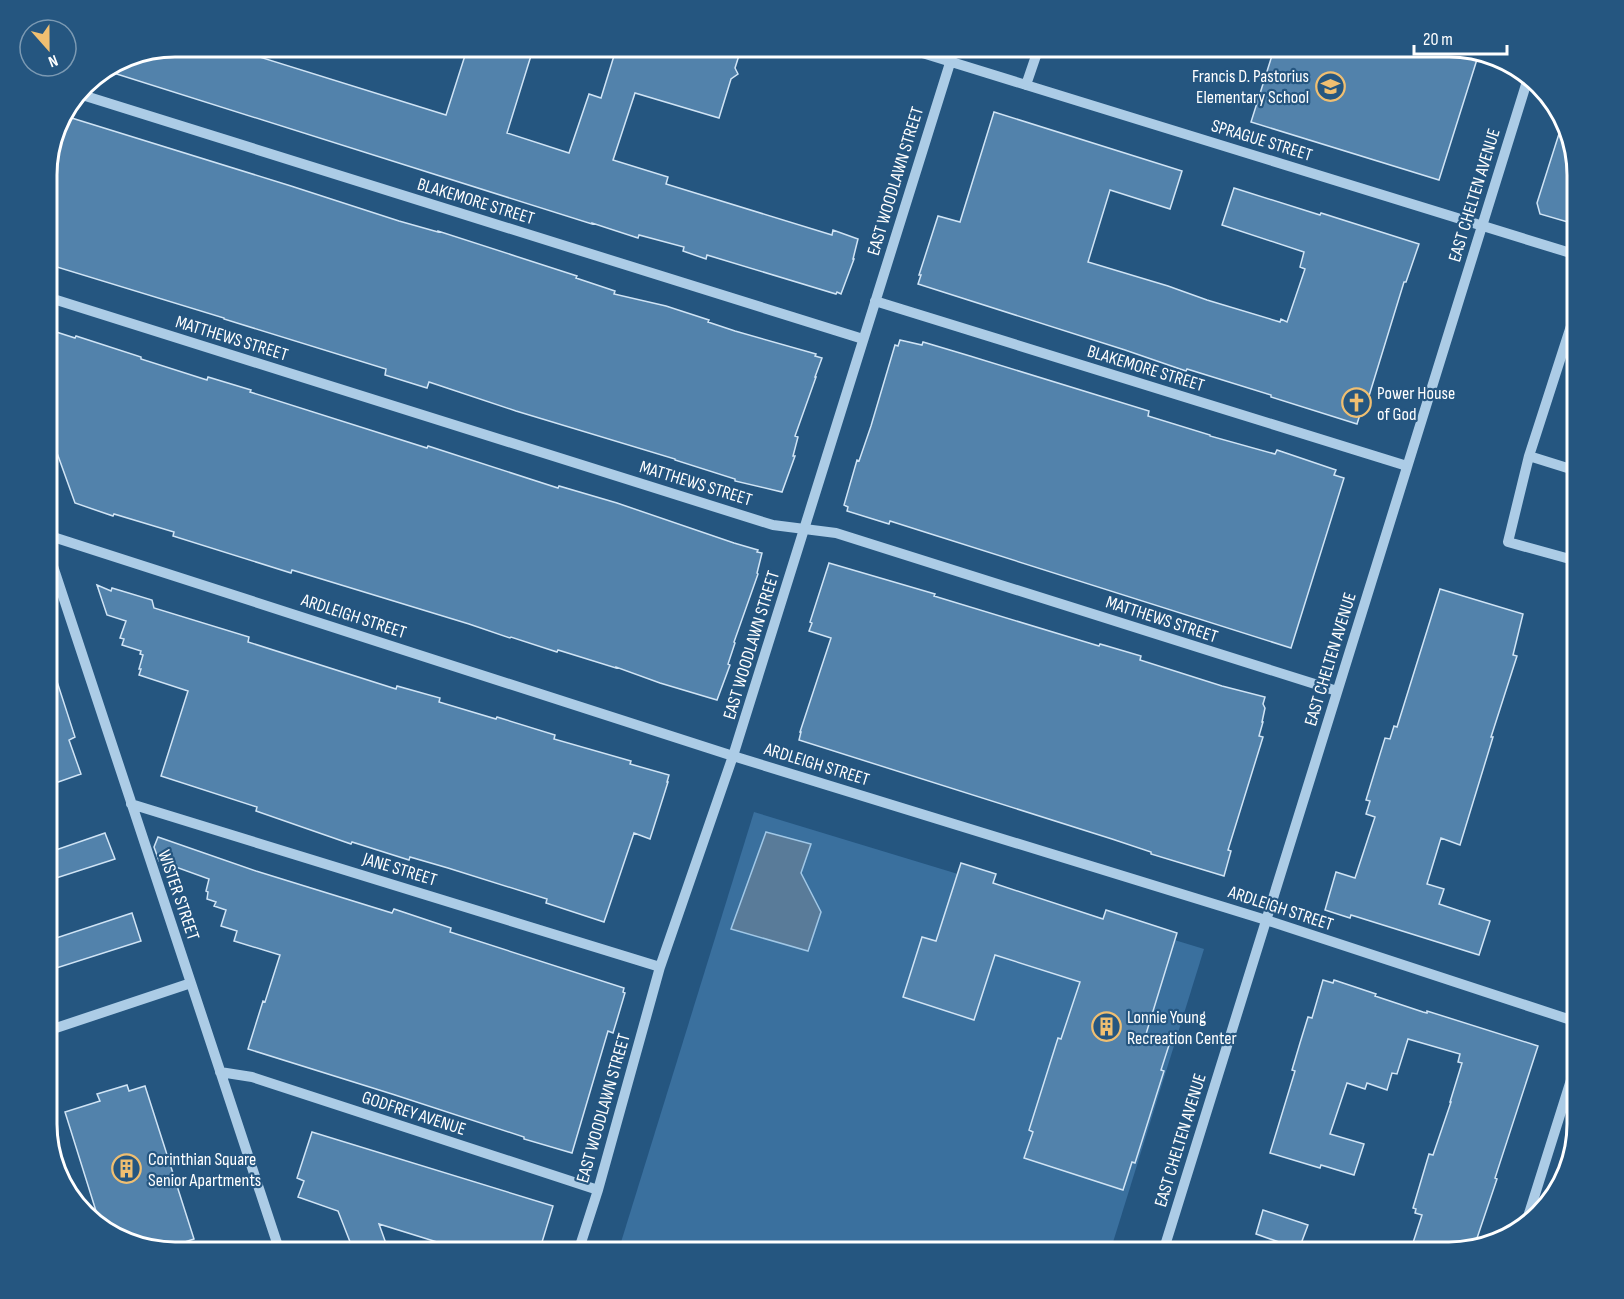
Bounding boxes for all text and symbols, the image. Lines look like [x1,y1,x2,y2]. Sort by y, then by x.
north arrow [18,18,78,78]
scale bar [1414,18,1507,56]
text: 20 m [1423,29,1453,50]
text: N [45,50,60,71]
place label: Francis D. Pastorius Elementary School [1192,66,1309,108]
school or university icon: Francis D. Pastorius Elementary School [1314,70,1346,102]
street label: EAST WOODLAWN STREET [863,104,928,258]
street label: SPRAGUE STREET [1209,115,1315,166]
street label: EAST CHELTEN AVENUE [1444,126,1505,264]
street label: BLAKEMORE STREET [415,174,537,229]
street label: MATTHEWS STREET [173,311,291,366]
street label: BLAKEMORE STREET [1085,341,1207,396]
place label: Power House of God [1377,383,1455,425]
church icon: Power House of God [1340,387,1372,419]
street label: MATTHEWS STREET [637,456,755,511]
street label: EAST WOODLAWN STREET [719,568,784,722]
street label: ARDLEIGH STREET [298,589,409,643]
street label: EAST CHELTEN AVENUE [1300,590,1361,728]
street label: MATTHEWS STREET [1103,591,1220,647]
street label: ARDLEIGH STREET [761,738,872,790]
street label: WISTER STREET [153,847,204,943]
street label: JANE STREET [359,848,439,891]
street label: ARDLEIGH STREET [1225,881,1336,935]
place label: Lonnie Young Recreation Center [1127,1007,1237,1049]
building icon: Lonnie Young Recreation Center [1090,1011,1122,1043]
street label: EAST WOODLAWN STREET [572,1031,635,1185]
street label: EAST CHELTEN AVENUE [1150,1071,1211,1209]
street label: GODFREY AVENUE [359,1087,469,1140]
place label: Corinthian Square Senior Apartments [148,1149,261,1191]
building icon: Corinthian Square Senior Apartments [111,1153,143,1185]

